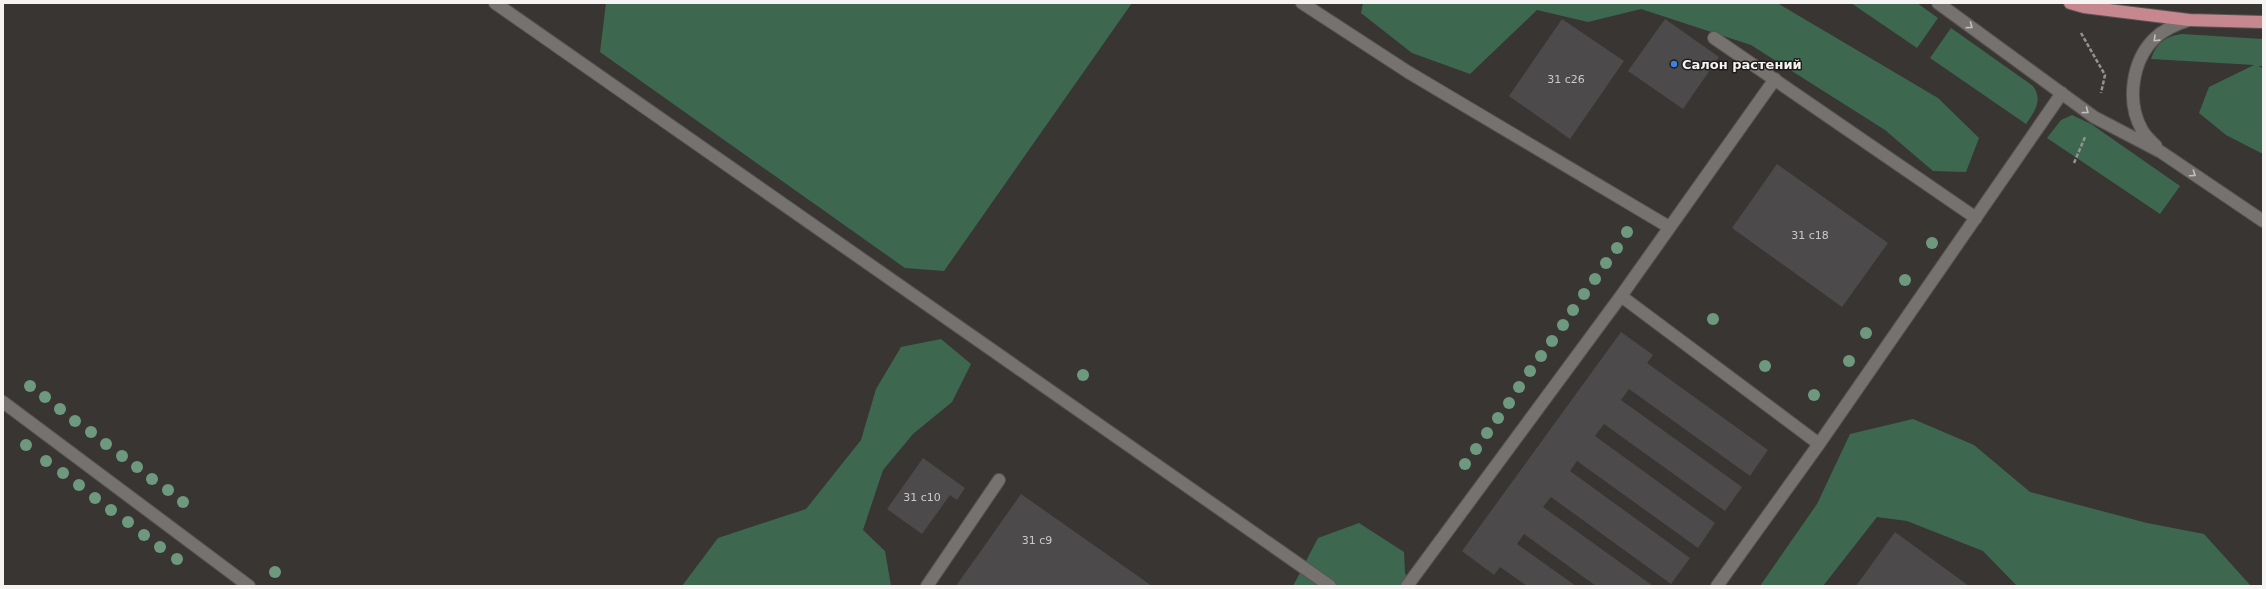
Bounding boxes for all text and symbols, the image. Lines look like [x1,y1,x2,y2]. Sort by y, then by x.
one-way arrow [1965,21,1972,28]
one-way arrow [2153,34,2161,42]
place label: Салон растений [1682,57,1802,72]
marker: Салон растений [1669,59,1679,69]
house number: 31 с26 [1547,73,1585,86]
one-way arrow [2082,106,2089,113]
one-way arrow [2189,169,2196,177]
house number: 31 с18 [1791,229,1829,242]
house number: 31 с10 [903,491,941,504]
house number: 31 с9 [1022,534,1052,547]

